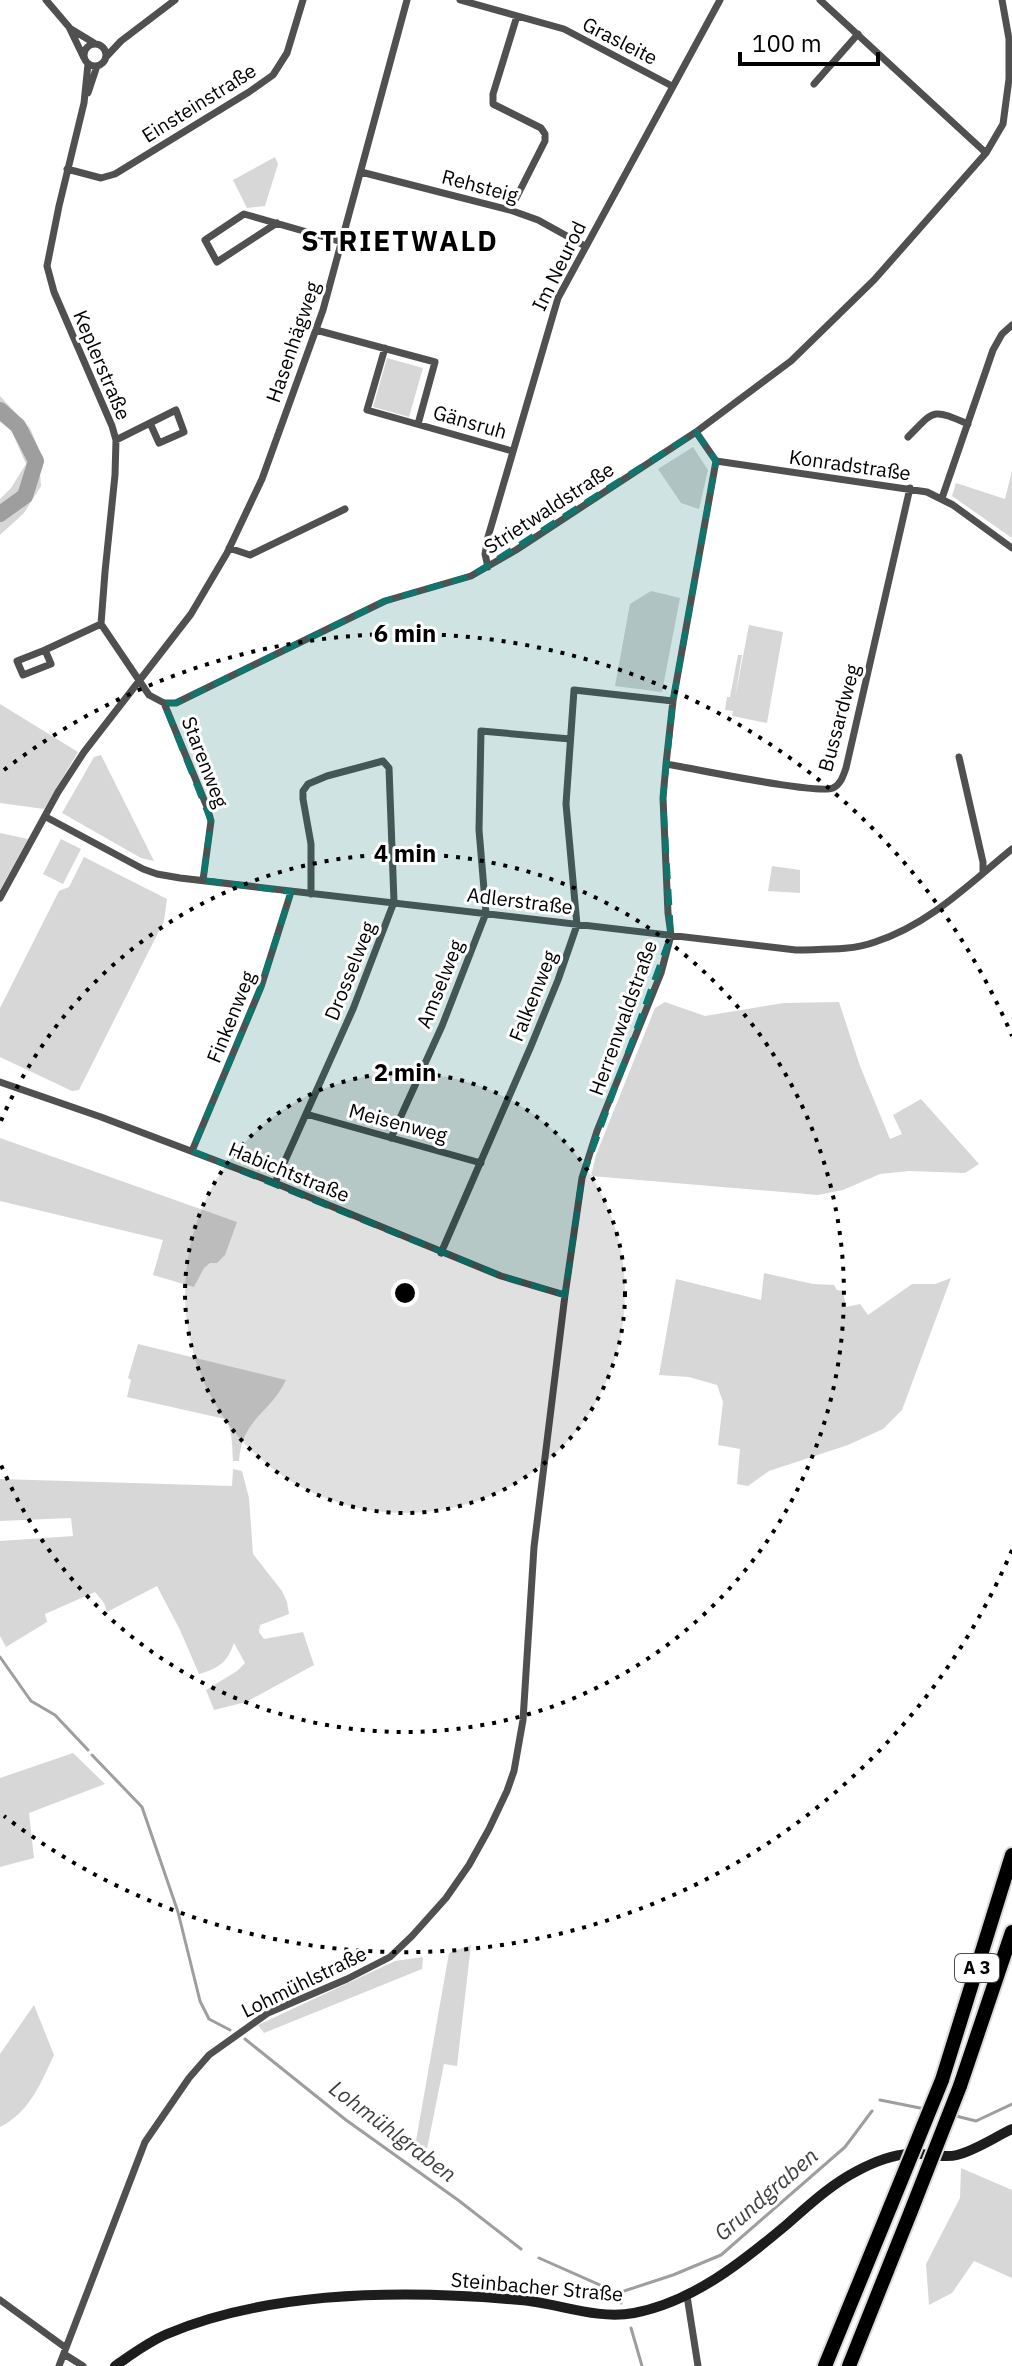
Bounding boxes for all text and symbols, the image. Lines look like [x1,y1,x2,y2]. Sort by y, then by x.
street label: Grasleite [578,10,662,71]
scale bar [740,16,878,66]
text: 100 m [752,27,822,59]
street label: Einsteinstraße [136,57,261,149]
street label: Rehsteig [439,162,522,209]
street label: Im Neurod [525,216,592,315]
district label: STRIETWALD [301,222,499,259]
street label: Hasenhägweg [259,277,326,406]
street label: Keplerstraße [67,306,138,424]
street label: Gänsruh [430,398,510,445]
street label: Konradstraße [787,443,913,486]
street label: Strietwaldstraße [478,455,619,560]
text: 6 min [374,617,436,649]
street label: Bussardweg [811,661,866,775]
street label: Starenweg [176,712,235,812]
text: 4 min [374,837,436,869]
street label: Adlerstraße [466,881,575,920]
street label: Drosselweg [317,917,382,1024]
street label: Amselweg [410,935,470,1032]
street label: Herrenwaldstraße [582,937,663,1099]
street label: Falkenweg [502,946,563,1045]
street label: Finkenweg [200,966,261,1067]
text: 2 min [374,1056,436,1088]
street label: Meisenweg [346,1096,451,1149]
street label: Habichtstraße [225,1135,354,1208]
centre of rings [391,1279,419,1307]
street label: Lohmühlstraße [237,1940,371,2024]
road number: A 3 [955,1954,999,1982]
water label: Lohmühlgraben [324,2073,463,2188]
water label: Grundgraben [708,2141,824,2247]
street label: Steinbacher Straße [450,2266,624,2307]

